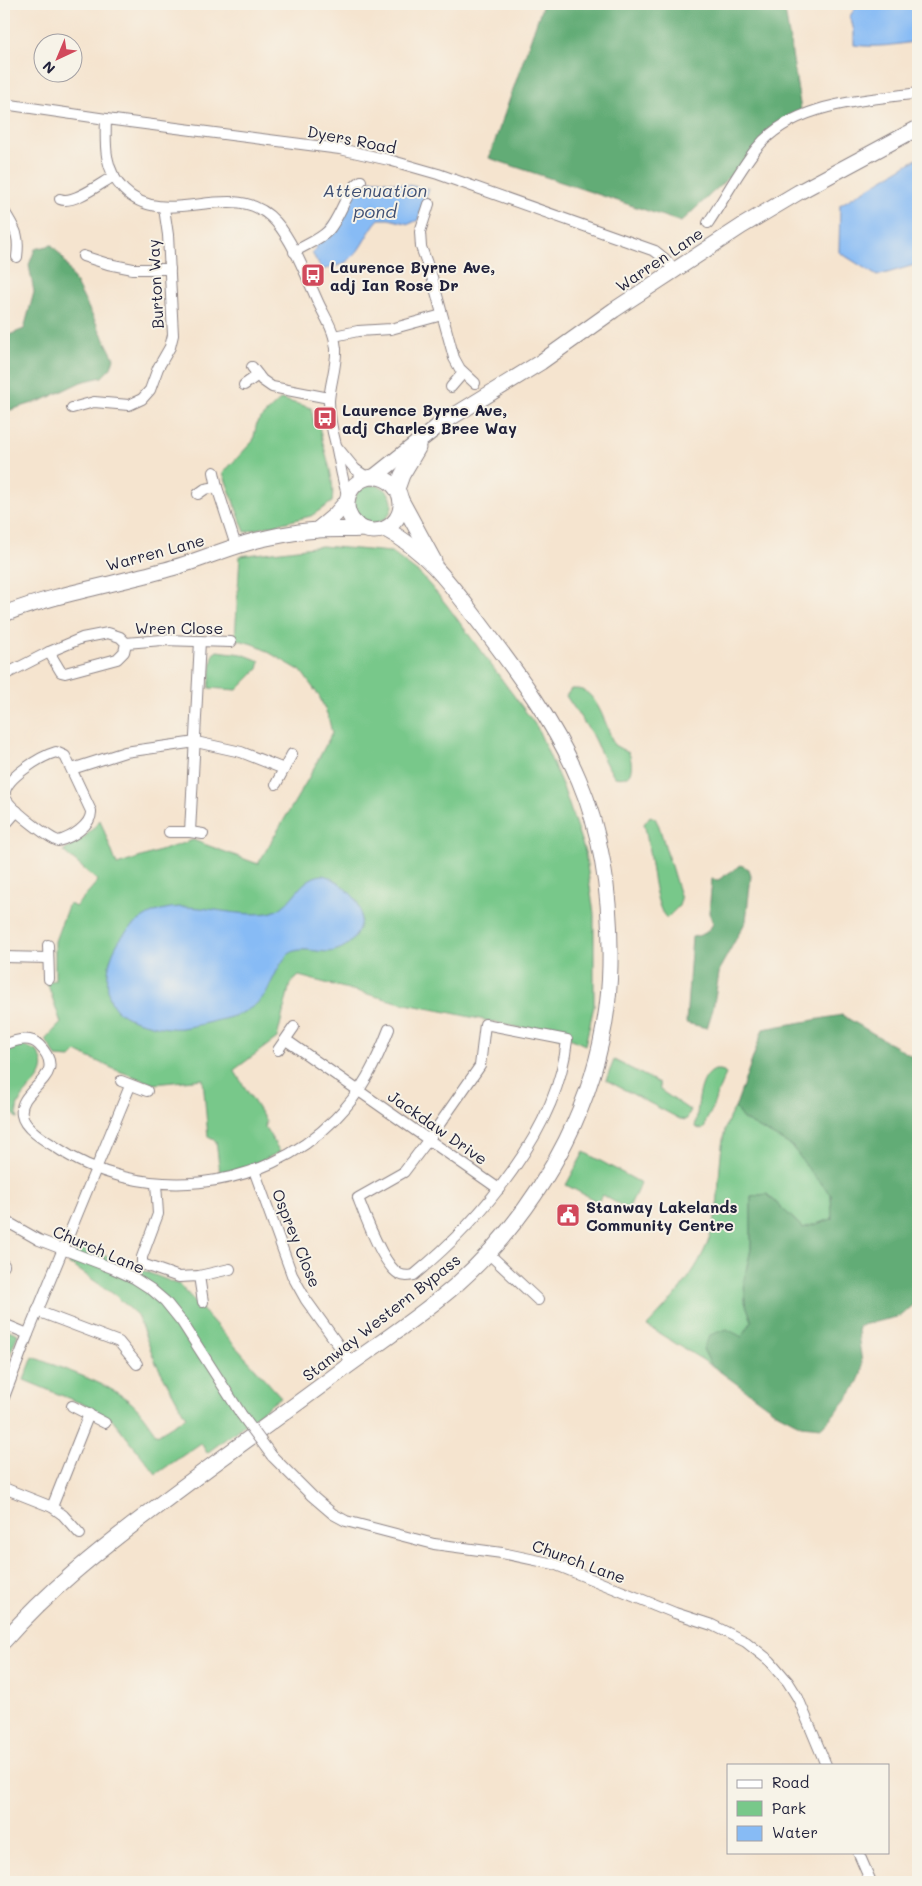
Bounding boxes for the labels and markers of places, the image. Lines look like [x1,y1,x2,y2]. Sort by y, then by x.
place label: Laurence Byrne Ave, adj Ian Rose Dr [330,256,495,295]
bus stop icon: Laurence Byrne Ave, adj Ian Rose Dr [300,262,326,288]
place label: Laurence Byrne Ave, adj Charles Bree Way [342,399,517,438]
bus stop icon: Laurence Byrne Ave, adj Charles Bree Way [312,405,338,431]
place label: Stanway Lakelands Community Centre [586,1196,738,1235]
public building icon: Stanway Lakelands Community Centre [555,1202,581,1228]

